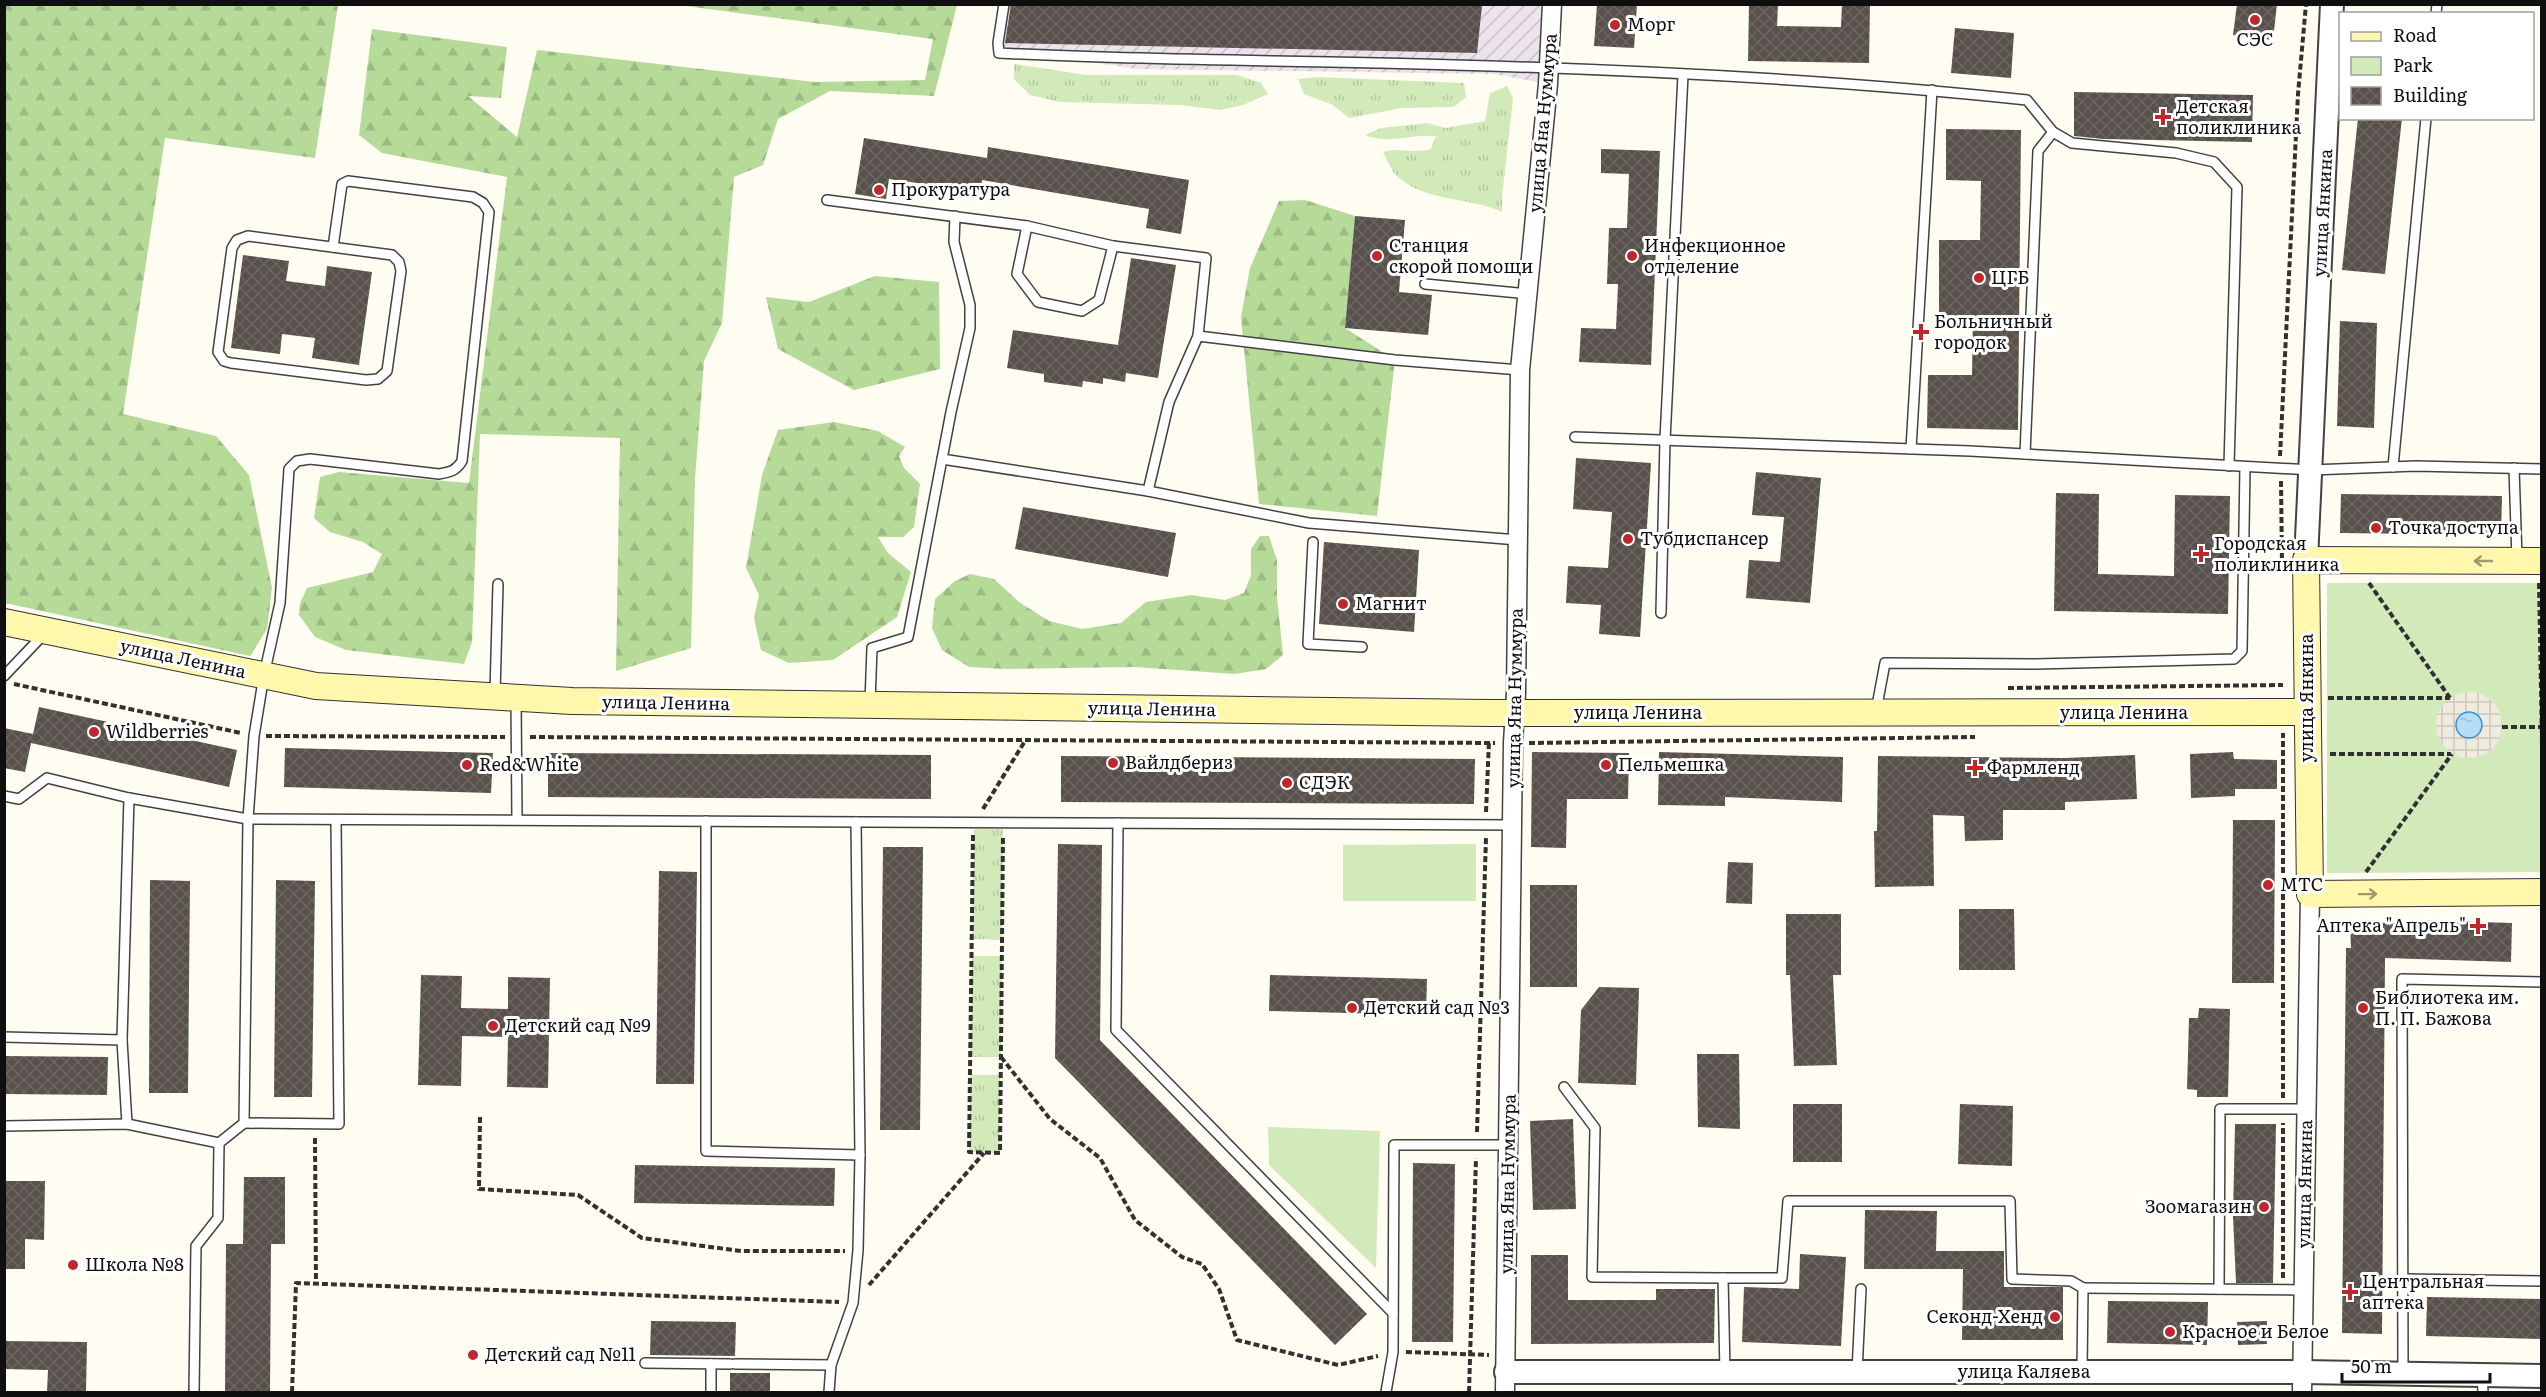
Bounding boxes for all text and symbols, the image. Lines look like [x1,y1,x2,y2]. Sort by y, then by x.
place label: Морг [1627,10,1676,37]
legend [2339,12,2534,120]
marker: СЭС [2248,13,2262,27]
marker: Морг [1608,18,1622,32]
text: Road [2393,21,2437,48]
place label: СЭС [2236,25,2274,52]
street label: улица Яна Нуммура [1520,32,1563,214]
text: Park [2393,51,2434,78]
text: Building [2393,81,2468,108]
place label: Детская поликлиника [2176,92,2302,140]
marker: Детская поликлиника [2154,108,2172,126]
street label: улица Янкина [2305,148,2338,278]
place label: Прокуратура [891,175,1011,202]
marker: Прокуратура [872,183,886,197]
place label: Станция скорой помощи [1389,231,1533,279]
place label: Инфекционное отделение [1644,231,1786,279]
marker: Станция скорой помощи [1370,249,1384,263]
marker: Инфекционное отделение [1625,249,1639,263]
place label: ЦГБ [1991,263,2029,290]
marker: ЦГБ [1972,271,1986,285]
place label: Больничный городок [1934,307,2053,355]
marker: Больничный городок [1912,323,1930,341]
place label: Точка доступа [2388,513,2519,540]
marker: Точка доступа [2369,521,2383,535]
place label: Тубдиспансер [1640,524,1769,551]
place label: Городская поликлиника [2214,529,2340,577]
marker: Тубдиспансер [1621,532,1635,546]
marker: Городская поликлиника [2192,545,2210,563]
one-way arrow [2474,555,2494,567]
place label: Магнит [1355,589,1427,616]
marker: Магнит [1336,597,1350,611]
street label: улица Яна Нуммура [1498,607,1529,788]
street label: улица Ленина [118,631,249,684]
street label: улица Янкина [2292,633,2319,762]
street label: улица Ленина [602,687,731,716]
street label: улица Ленина [1088,693,1217,722]
street label: улица Ленина [1574,698,1702,725]
street label: улица Ленина [2060,698,2188,725]
place label: Wildberries [106,717,208,744]
marker: Wildberries [87,725,101,739]
place label: Вайлдбериз [1125,748,1233,775]
place label: Red&White [479,750,579,777]
place label: Пельмешка [1618,750,1725,777]
place label: Фармленд [1987,753,2080,780]
marker: Вайлдбериз [1106,756,1120,770]
marker: Red&White [460,758,474,772]
marker: Пельмешка [1599,758,1613,772]
marker: Фармленд [1968,761,1982,775]
place label: СДЭК [1299,768,1350,795]
marker: СДЭК [1280,776,1294,790]
place label: МТС [2280,870,2323,897]
marker: МТС [2261,878,2275,892]
one-way arrow [2358,888,2378,899]
place label: Аптека "Апрель" [2316,911,2466,938]
marker: Аптека "Апрель" [2471,919,2485,933]
place label: Библиотека им. П. П. Бажова [2375,983,2519,1031]
place label: Детский сад №3 [1364,993,1510,1020]
marker: Детский сад №3 [1345,1001,1359,1015]
marker: Библиотека им. П. П. Бажова [2356,1001,2370,1015]
place label: Детский сад №9 [505,1011,651,1038]
marker: Детский сад №9 [486,1019,500,1033]
street label: улица Яна Нуммура [1491,1093,1522,1274]
street label: улица Янкина [2289,1119,2318,1249]
place label: Зоомагазин [2145,1192,2252,1219]
marker: Зоомагазин [2257,1200,2271,1214]
place label: Школа №8 [85,1250,184,1277]
marker: Школа №8 [66,1258,80,1272]
place label: Центральная аптека [2362,1267,2484,1315]
marker: Центральная аптека [2343,1285,2357,1299]
place label: Секонд-Хенд [1927,1302,2043,1329]
marker: Секонд-Хенд [2048,1310,2062,1324]
place label: Красное и Белое [2182,1317,2329,1344]
marker: Красное и Белое [2163,1325,2177,1339]
place label: Детский сад №11 [485,1340,636,1367]
scale bar [2342,1346,2490,1384]
marker: Детский сад №11 [466,1348,480,1362]
text: 50 m [2351,1352,2392,1379]
street label: улица Каляева [1958,1357,2091,1384]

